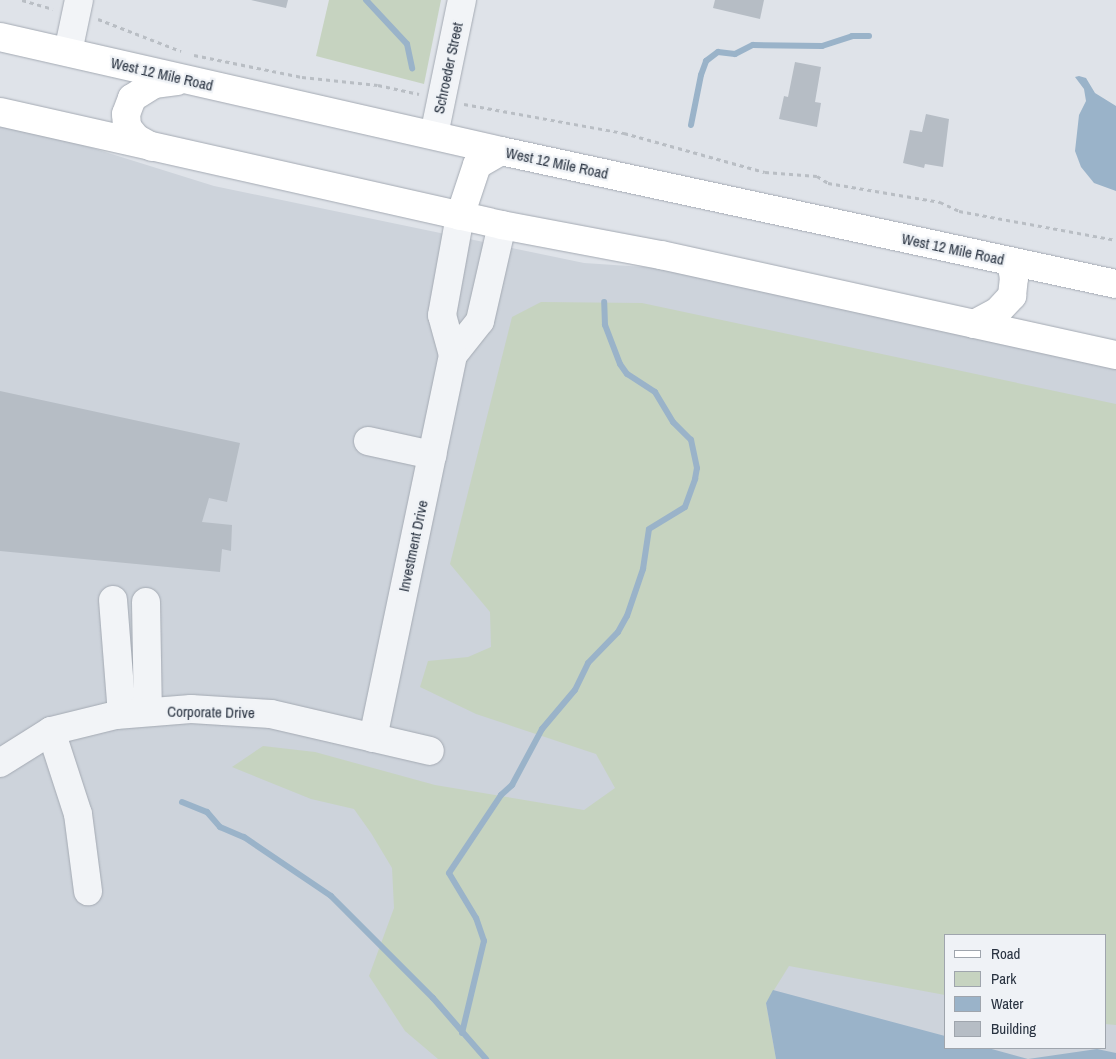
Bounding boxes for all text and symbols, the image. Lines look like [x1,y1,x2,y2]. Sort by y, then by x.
street label: Schroeder Street [430,21,466,115]
street label: West 12 Mile Road [109,53,215,95]
street label: West 12 Mile Road [504,143,610,183]
street label: West 12 Mile Road [900,229,1006,269]
street label: Investment Drive [395,499,431,593]
street label: Corporate Drive [167,702,255,722]
legend [944,934,1106,1049]
text: Road [991,943,1020,964]
text: Park [991,968,1016,989]
text: Water [991,993,1023,1014]
text: Building [991,1018,1036,1039]

